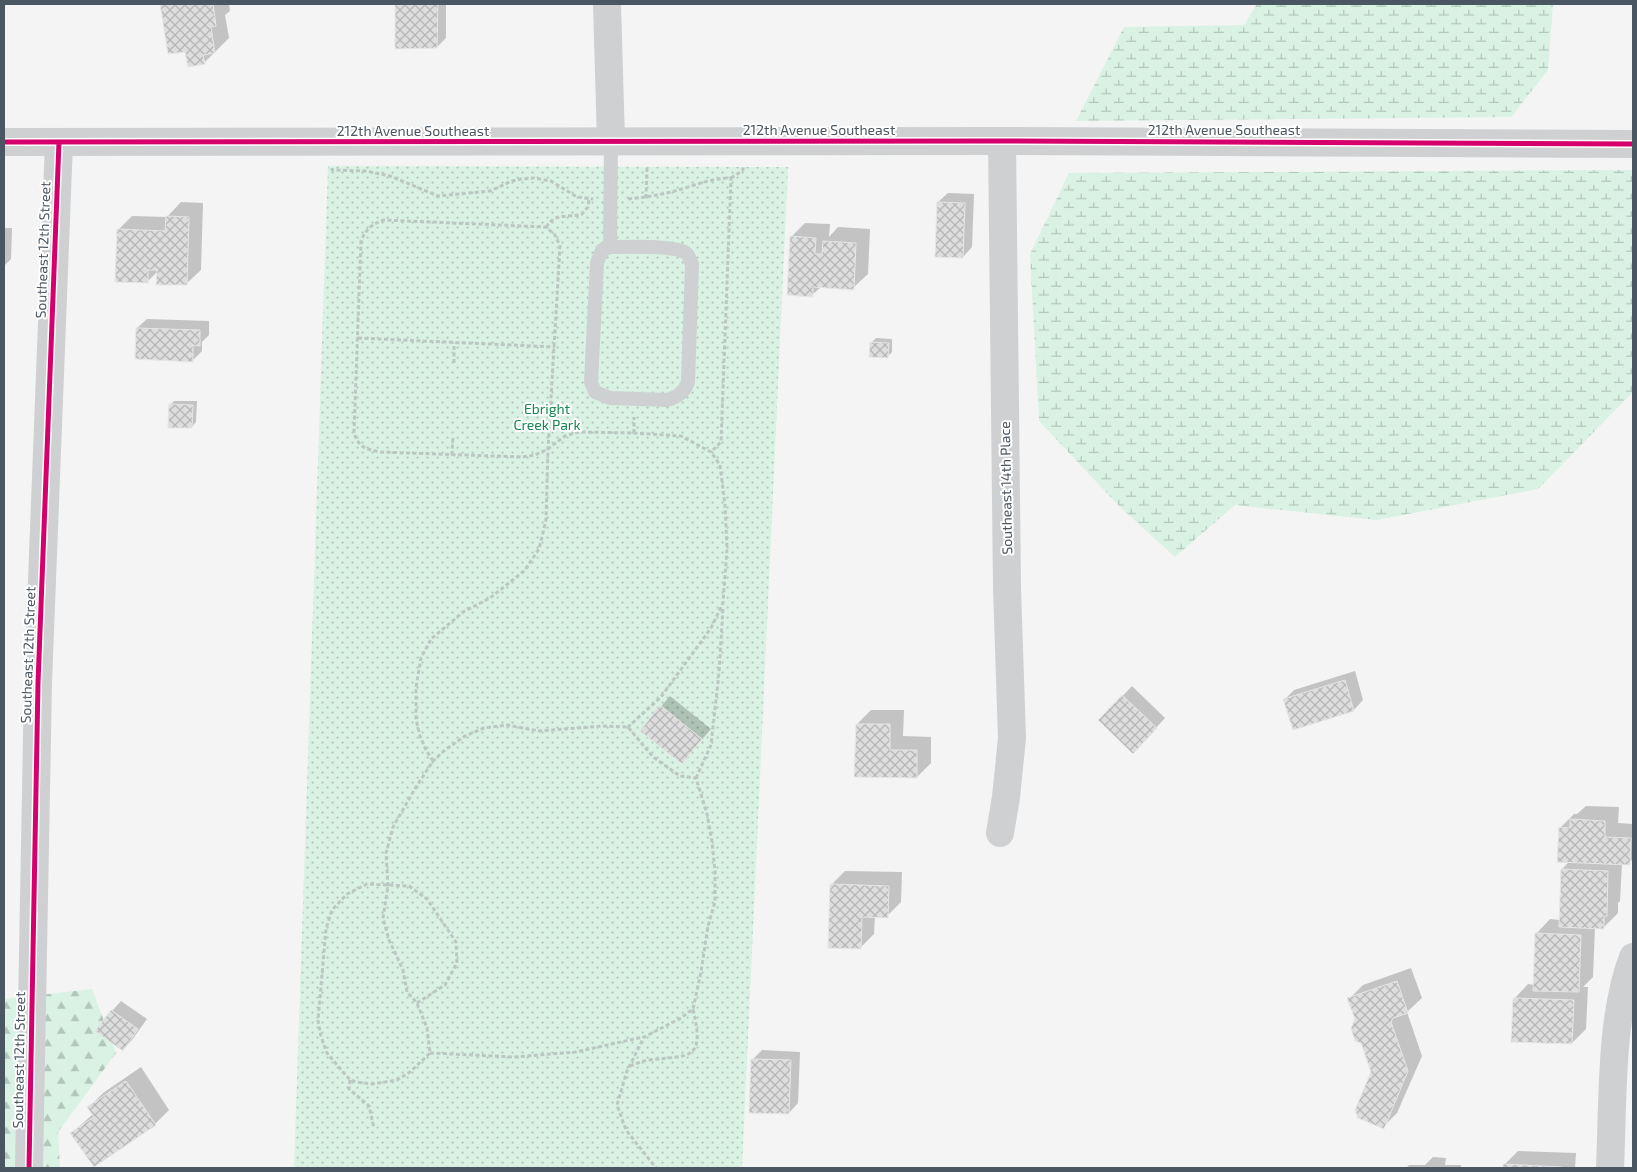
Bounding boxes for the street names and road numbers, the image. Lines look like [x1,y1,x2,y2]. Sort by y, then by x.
street label: 212th Avenue Southeast [743,121,895,138]
street label: 212th Avenue Southeast [1148,121,1300,138]
street label: 212th Avenue Southeast [337,122,489,139]
street label: Southeast 12th Street [32,181,53,319]
street label: Southeast 14th Place [996,421,1015,555]
street label: Southeast 12th Street [17,586,38,724]
street label: Southeast 12th Street [9,991,28,1129]

